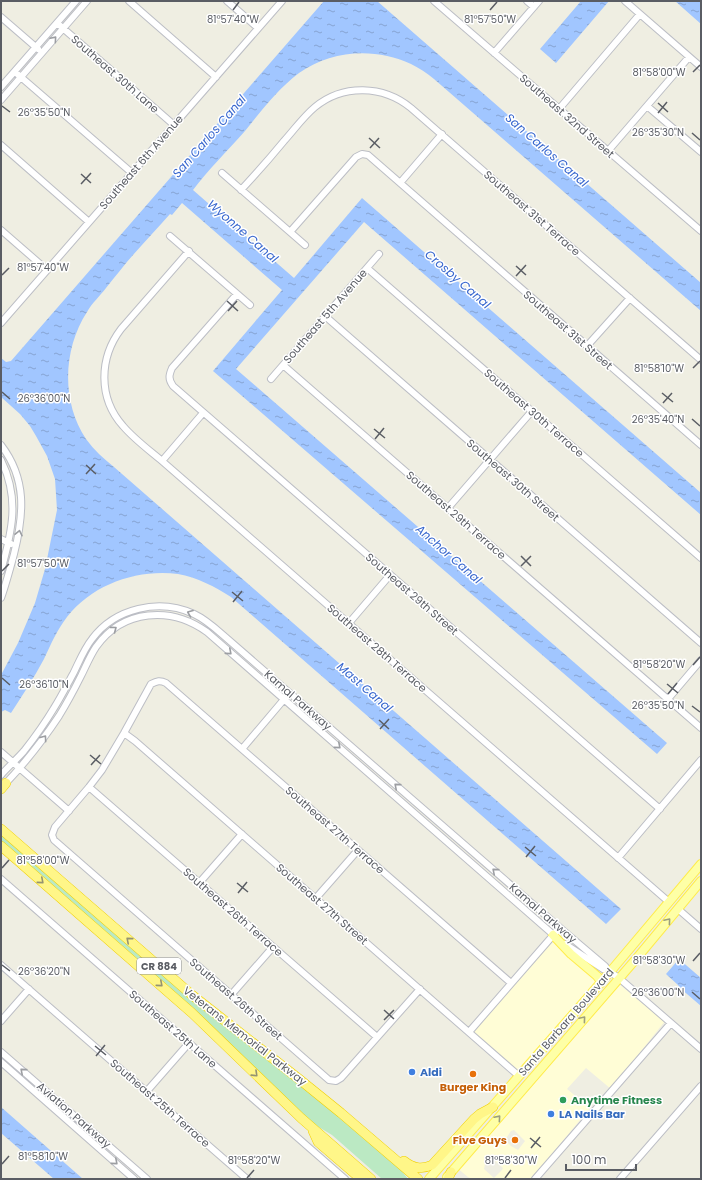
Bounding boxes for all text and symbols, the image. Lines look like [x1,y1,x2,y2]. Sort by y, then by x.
text: 81°57'40"W [207,12,259,27]
text: 81°57'50"W [464,12,516,27]
street label: Southeast 30th Lane [68,31,163,117]
one-way arrow [49,36,57,44]
text: 81°58'00"W [632,65,686,80]
street label: Southeast 32nd Street [516,70,618,162]
water label: San Carlos Canal [168,91,250,181]
text: 26°35'50"N [18,105,70,120]
water label: San Carlos Canal [502,109,592,191]
street label: Southeast 6th Avenue [95,111,187,213]
text: 26°35'30"N [632,125,684,140]
street label: Southeast 31st Terrace [480,167,584,260]
water label: Wyonne Canal [204,196,282,267]
water label: Crosby Canal [421,246,495,312]
text: 81°57'40"W [17,260,69,275]
street label: Southeast 5th Avenue [279,265,371,367]
street label: Southeast 31st Street [520,287,616,373]
text: 81°58'10"W [634,361,684,376]
street label: Southeast 30th Terrace [481,365,588,461]
text: 26°36'00"N [18,391,70,406]
text: 26°35'40"N [632,412,684,427]
street label: Southeast 30th Street [463,435,563,525]
street label: Southeast 29th Terrace [403,467,510,563]
water label: Anchor Canal [412,520,486,588]
one-way arrow [14,530,22,537]
street label: Southeast 29th Street [362,549,462,639]
text: 81°57'50"W [17,556,69,571]
street label: Southeast 28th Terrace [324,600,431,696]
one-way arrow [187,609,194,617]
one-way arrow [110,627,117,634]
one-way arrow [225,647,232,654]
text: 81°58'20"W [633,657,685,672]
water label: Mast Canal [333,658,397,716]
street label: Kamal Parkway [261,666,336,734]
text: 26°36'10"N [19,677,69,692]
text: 26°35'50"N [632,698,684,713]
one-way arrow [39,735,46,742]
one-way arrow [333,742,341,749]
street label: Southeast 27th Terrace [282,782,388,878]
one-way arrow [394,783,401,790]
text: 81°58'00"W [16,853,70,868]
street label: Southeast 27th Street [273,860,371,948]
street label: Southeast 26th Terrace [180,864,287,960]
one-way arrow [492,869,499,876]
one-way arrow [36,876,44,883]
street label: Kamal Parkway [506,879,581,947]
one-way arrow [663,918,670,925]
one-way arrow [126,938,134,945]
text: 81°58'30"W [633,953,686,968]
street label: Southeast 26th Street [186,954,286,1044]
road number: CR 884 [137,958,181,974]
text: 26°36'20"N [18,964,70,979]
street label: Santa Barbara Boulevard [515,965,617,1079]
one-way arrow [155,980,163,987]
street label: Veterans Memorial Parkway [180,983,311,1090]
text: 26°36'00"N [632,985,684,1000]
street label: Southeast 25th Lane [126,986,221,1072]
one-way arrow [579,1017,586,1024]
street label: Southeast 25th Terrace [107,1055,214,1151]
place label: Aldi [420,1064,442,1080]
marker: Aldi [407,1067,417,1077]
one-way arrow [20,1068,27,1075]
one-way arrow [250,1069,258,1077]
marker: Burger King [468,1069,478,1079]
street label: Aviation Parkway [33,1078,115,1152]
place label: Burger King [440,1079,506,1095]
place label: Anytime Fitness [571,1092,662,1108]
marker: Anytime Fitness [558,1095,568,1105]
place label: LA Nails Bar [559,1106,625,1122]
marker: LA Nails Bar [546,1109,556,1119]
one-way arrow [493,1115,500,1122]
place label: Five Guys [453,1132,507,1148]
marker: Five Guys [510,1135,520,1145]
scale bar [566,1146,636,1172]
text: 81°58'10"W [18,1149,68,1164]
text: 100 m [572,1151,606,1168]
text: 81°58'20"W [228,1153,280,1168]
text: 81°58'30"W [485,1153,538,1168]
one-way arrow [110,1157,117,1164]

